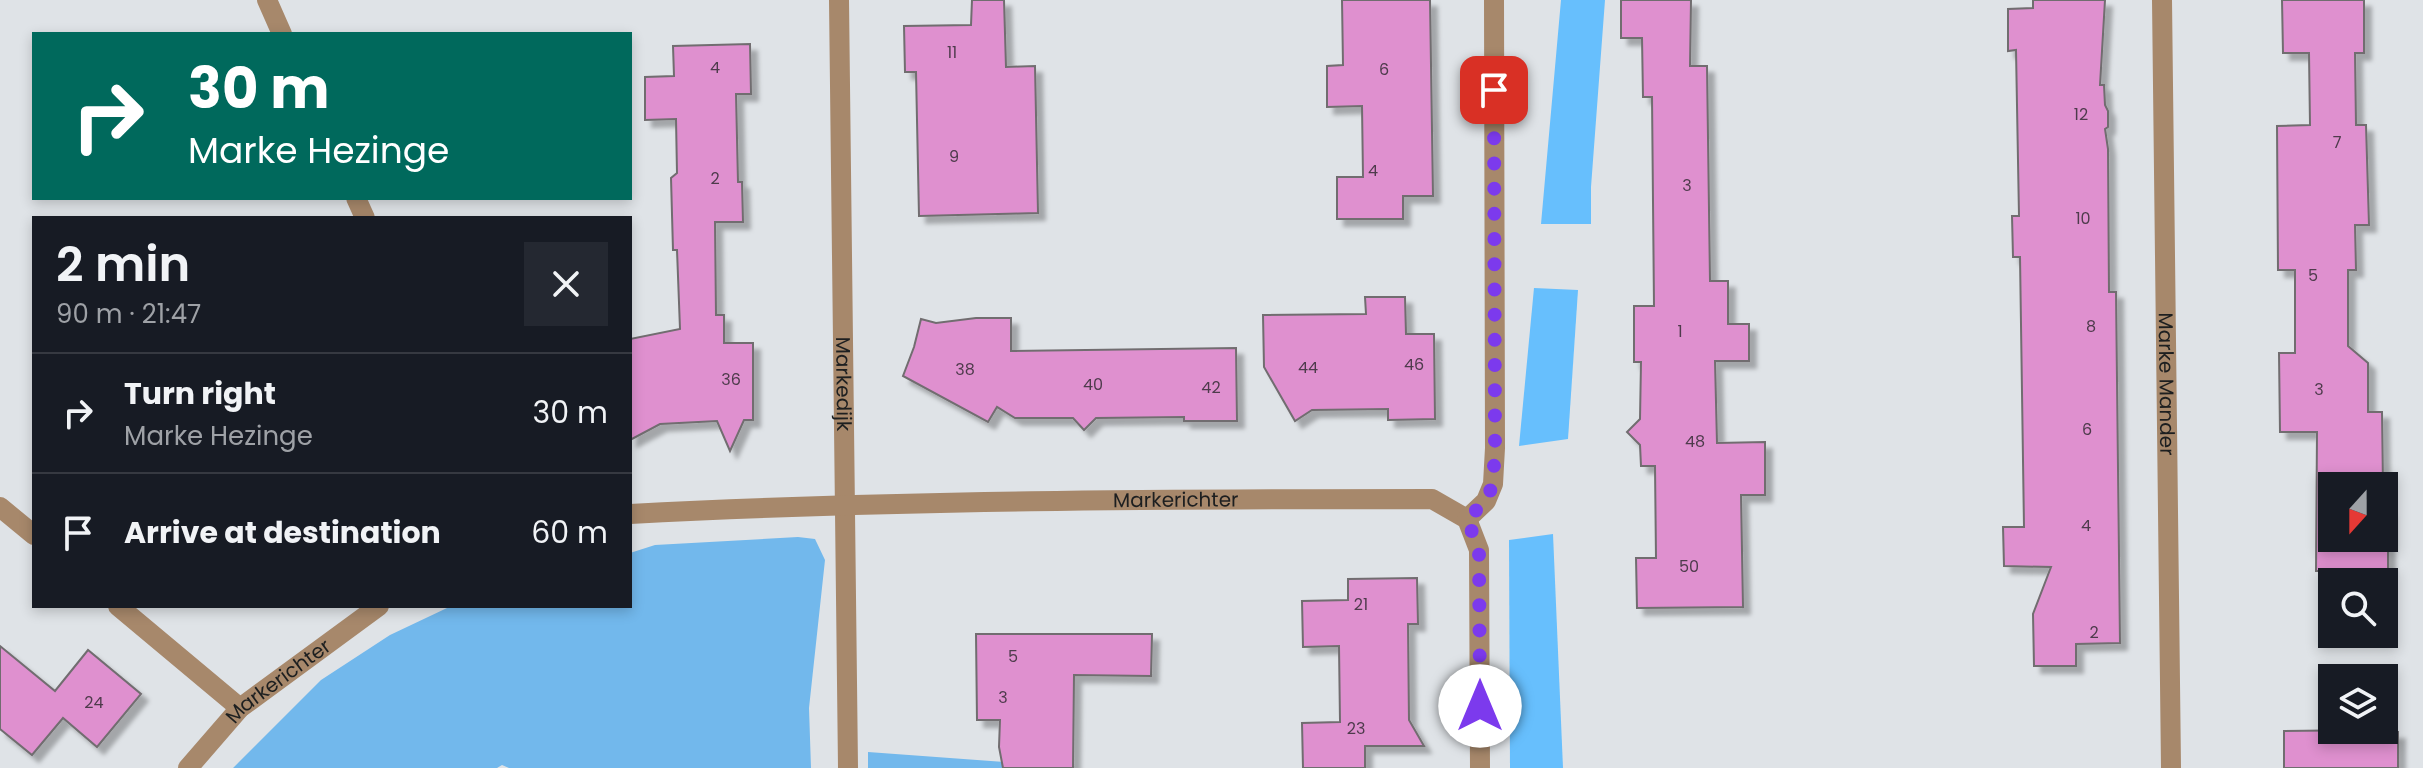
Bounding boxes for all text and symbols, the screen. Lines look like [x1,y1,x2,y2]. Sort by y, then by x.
house number: 11 [947,41,957,64]
text: 30 m [188,49,330,128]
house number: 4 [710,56,720,79]
pin [1460,56,1528,124]
house number: 6 [1379,58,1389,81]
icon: right [56,64,160,168]
icon: arrive [1472,68,1516,112]
house number: 12 [2074,103,2088,126]
text: Marke Hezinge [188,125,449,176]
house number: 7 [2333,131,2342,154]
house number: 9 [949,145,959,168]
house number: 4 [1368,159,1378,182]
house number: 2 [710,167,720,190]
house number: 3 [1682,174,1692,197]
house number: 10 [2075,207,2091,230]
text: 2 min [56,231,190,298]
button: close [524,242,608,326]
house number: 5 [2308,264,2318,287]
text: 90 m · 21:47 [56,296,201,332]
street label: Marke Mander [2152,312,2181,456]
house number: 8 [2086,315,2096,338]
house number: 1 [1677,320,1683,343]
street label: Markedijk [829,336,858,432]
house number: 46 [1404,353,1424,376]
house number: 44 [1298,356,1318,379]
house number: 38 [955,358,975,381]
house number: 36 [721,368,741,391]
text: Turn right [124,372,276,415]
house number: 40 [1083,373,1103,396]
house number: 42 [1201,376,1221,399]
house number: 3 [2314,378,2324,401]
icon: right [56,391,100,435]
text: 30 m [533,391,608,434]
text: Marke Hezinge [124,418,313,454]
house number: 6 [2082,418,2092,441]
house number: 48 [1685,430,1705,453]
north arrow [2318,472,2398,552]
map controls [2318,472,2398,744]
street label: Markerichter [1113,485,1239,514]
icon: arrive [56,511,100,555]
text: Arrive at destination [124,511,441,554]
text: 60 m [531,511,608,554]
house number: 4 [2081,514,2091,537]
house number: 50 [1679,555,1699,578]
button: search [2318,568,2398,648]
house number: 21 [1354,593,1368,616]
house number: 2 [2089,621,2099,644]
street label: Markerichter [219,632,336,729]
house number: 5 [1008,645,1018,668]
position arrow [1438,664,1522,748]
button: layers [2318,664,2398,744]
house number: 3 [998,686,1008,709]
house number: 24 [84,691,104,714]
house number: 23 [1347,717,1365,740]

